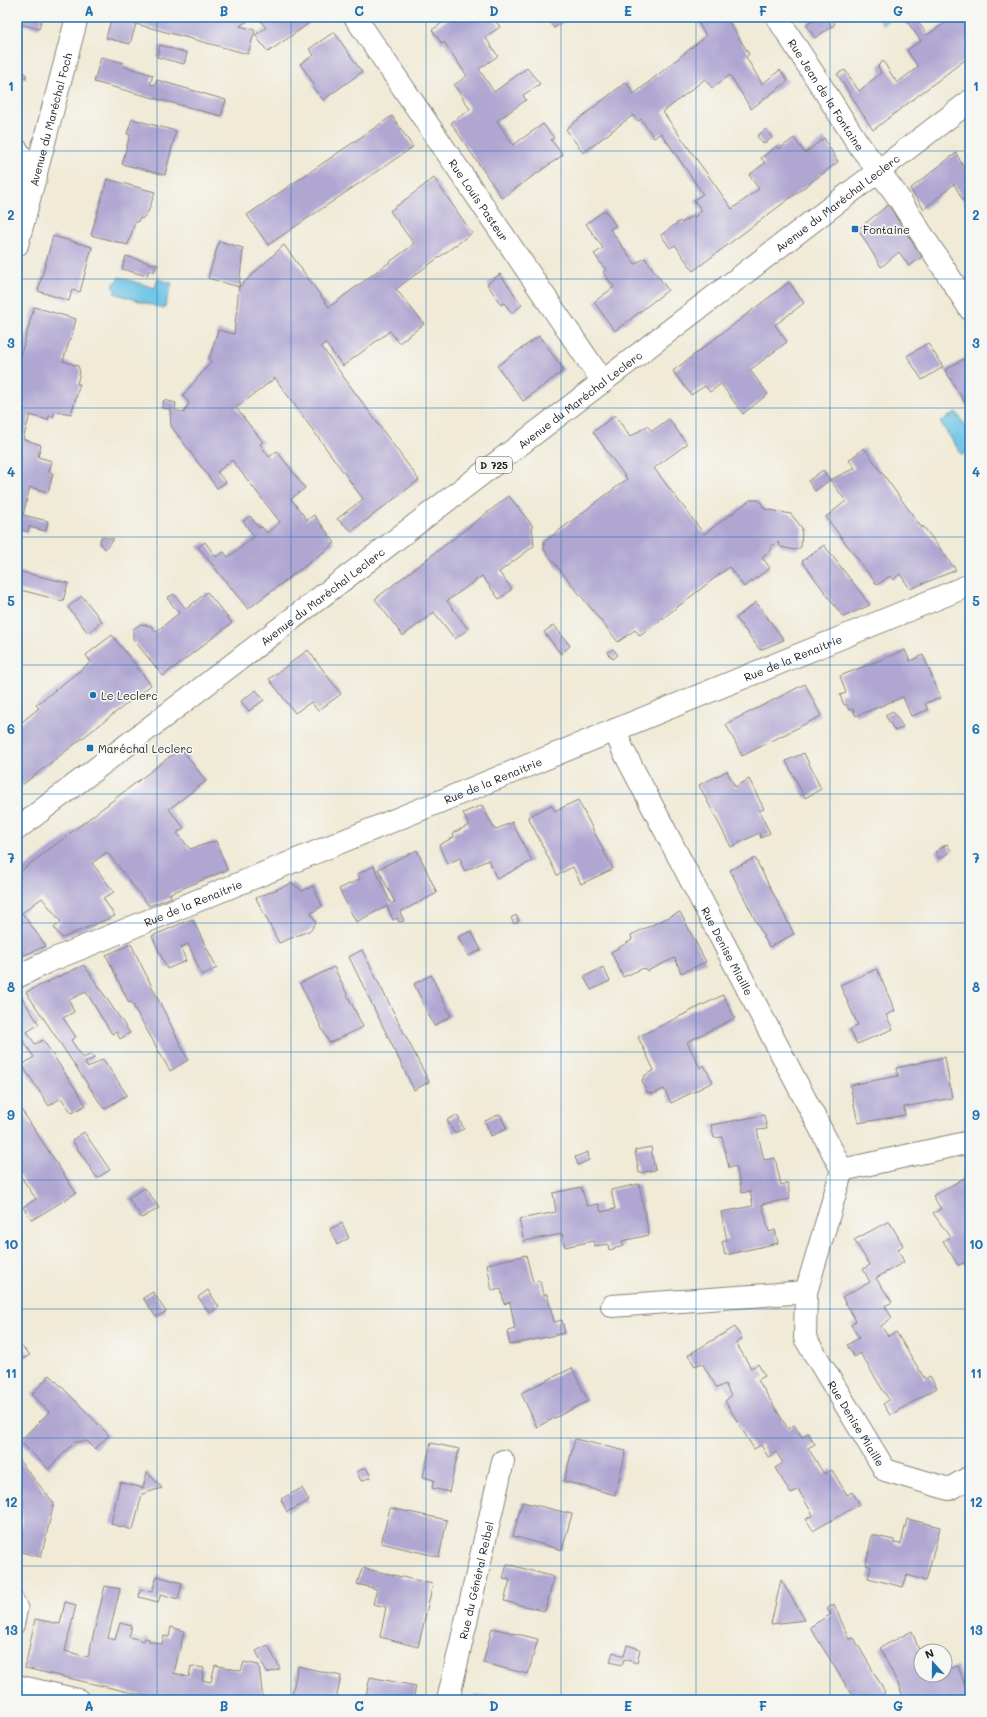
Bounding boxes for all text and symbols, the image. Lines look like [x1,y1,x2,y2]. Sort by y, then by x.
text: A [84,2,94,19]
text: B [220,2,229,19]
text: C [354,2,364,19]
text: D [489,2,499,19]
text: E [624,2,632,19]
text: F [759,2,767,19]
text: G [893,2,903,19]
street label: Rue Jean de la Fontaine [785,36,868,154]
street label: Avenue du Maréchal Foch [25,51,75,188]
text: 1 [8,77,14,94]
text: 1 [973,77,979,94]
street label: Avenue du Maréchal Leclerc [772,150,902,255]
street label: Rue Louis Pasteur [446,156,512,244]
text: 2 [7,206,15,223]
text: 2 [972,206,980,223]
place label: Fontaine [863,222,910,237]
marker: Fontaine [850,224,860,234]
text: 3 [7,334,15,351]
text: 3 [972,334,980,351]
street label: Avenue du Maréchal Leclerc [514,347,645,452]
road number: D 725 [476,457,512,473]
text: 4 [7,463,15,480]
text: 4 [972,463,980,480]
street label: Avenue du Maréchal Leclerc [257,544,387,648]
text: 5 [7,592,15,609]
text: 5 [972,592,980,609]
street label: Rue de la Renaitrie [741,631,844,684]
place label: Le Leclerc [101,688,158,703]
marker: Le Leclerc [88,690,98,700]
text: 6 [7,720,15,737]
text: 6 [972,720,980,737]
place label: Maréchal Leclerc [98,741,192,756]
marker: Maréchal Leclerc [85,743,95,753]
street label: Rue de la Renaitrie [441,753,544,807]
text: 7 [7,849,15,866]
text: 7 [972,849,980,866]
street label: Rue de la Renaitrie [141,876,244,929]
street label: Rue Denise Miaille [698,904,757,998]
text: 8 [7,978,15,995]
text: 8 [972,978,980,995]
text: 9 [7,1106,15,1123]
text: 9 [972,1106,980,1123]
text: 10 [4,1235,18,1252]
text: 10 [969,1235,983,1252]
text: 11 [5,1364,17,1381]
text: 11 [970,1364,982,1381]
street label: Rue Denise Miaille [825,1377,888,1469]
text: 12 [4,1493,18,1510]
text: 12 [969,1493,983,1510]
street label: Rue du Général Reibel [455,1520,496,1640]
text: 13 [4,1621,18,1638]
text: 13 [969,1621,983,1638]
north arrow [913,1643,953,1683]
text: N [923,1645,936,1662]
text: A [84,1697,94,1714]
text: B [220,1697,229,1714]
text: C [354,1697,364,1714]
text: D [489,1697,499,1714]
text: E [624,1697,632,1714]
text: F [759,1697,767,1714]
text: G [893,1697,903,1714]

